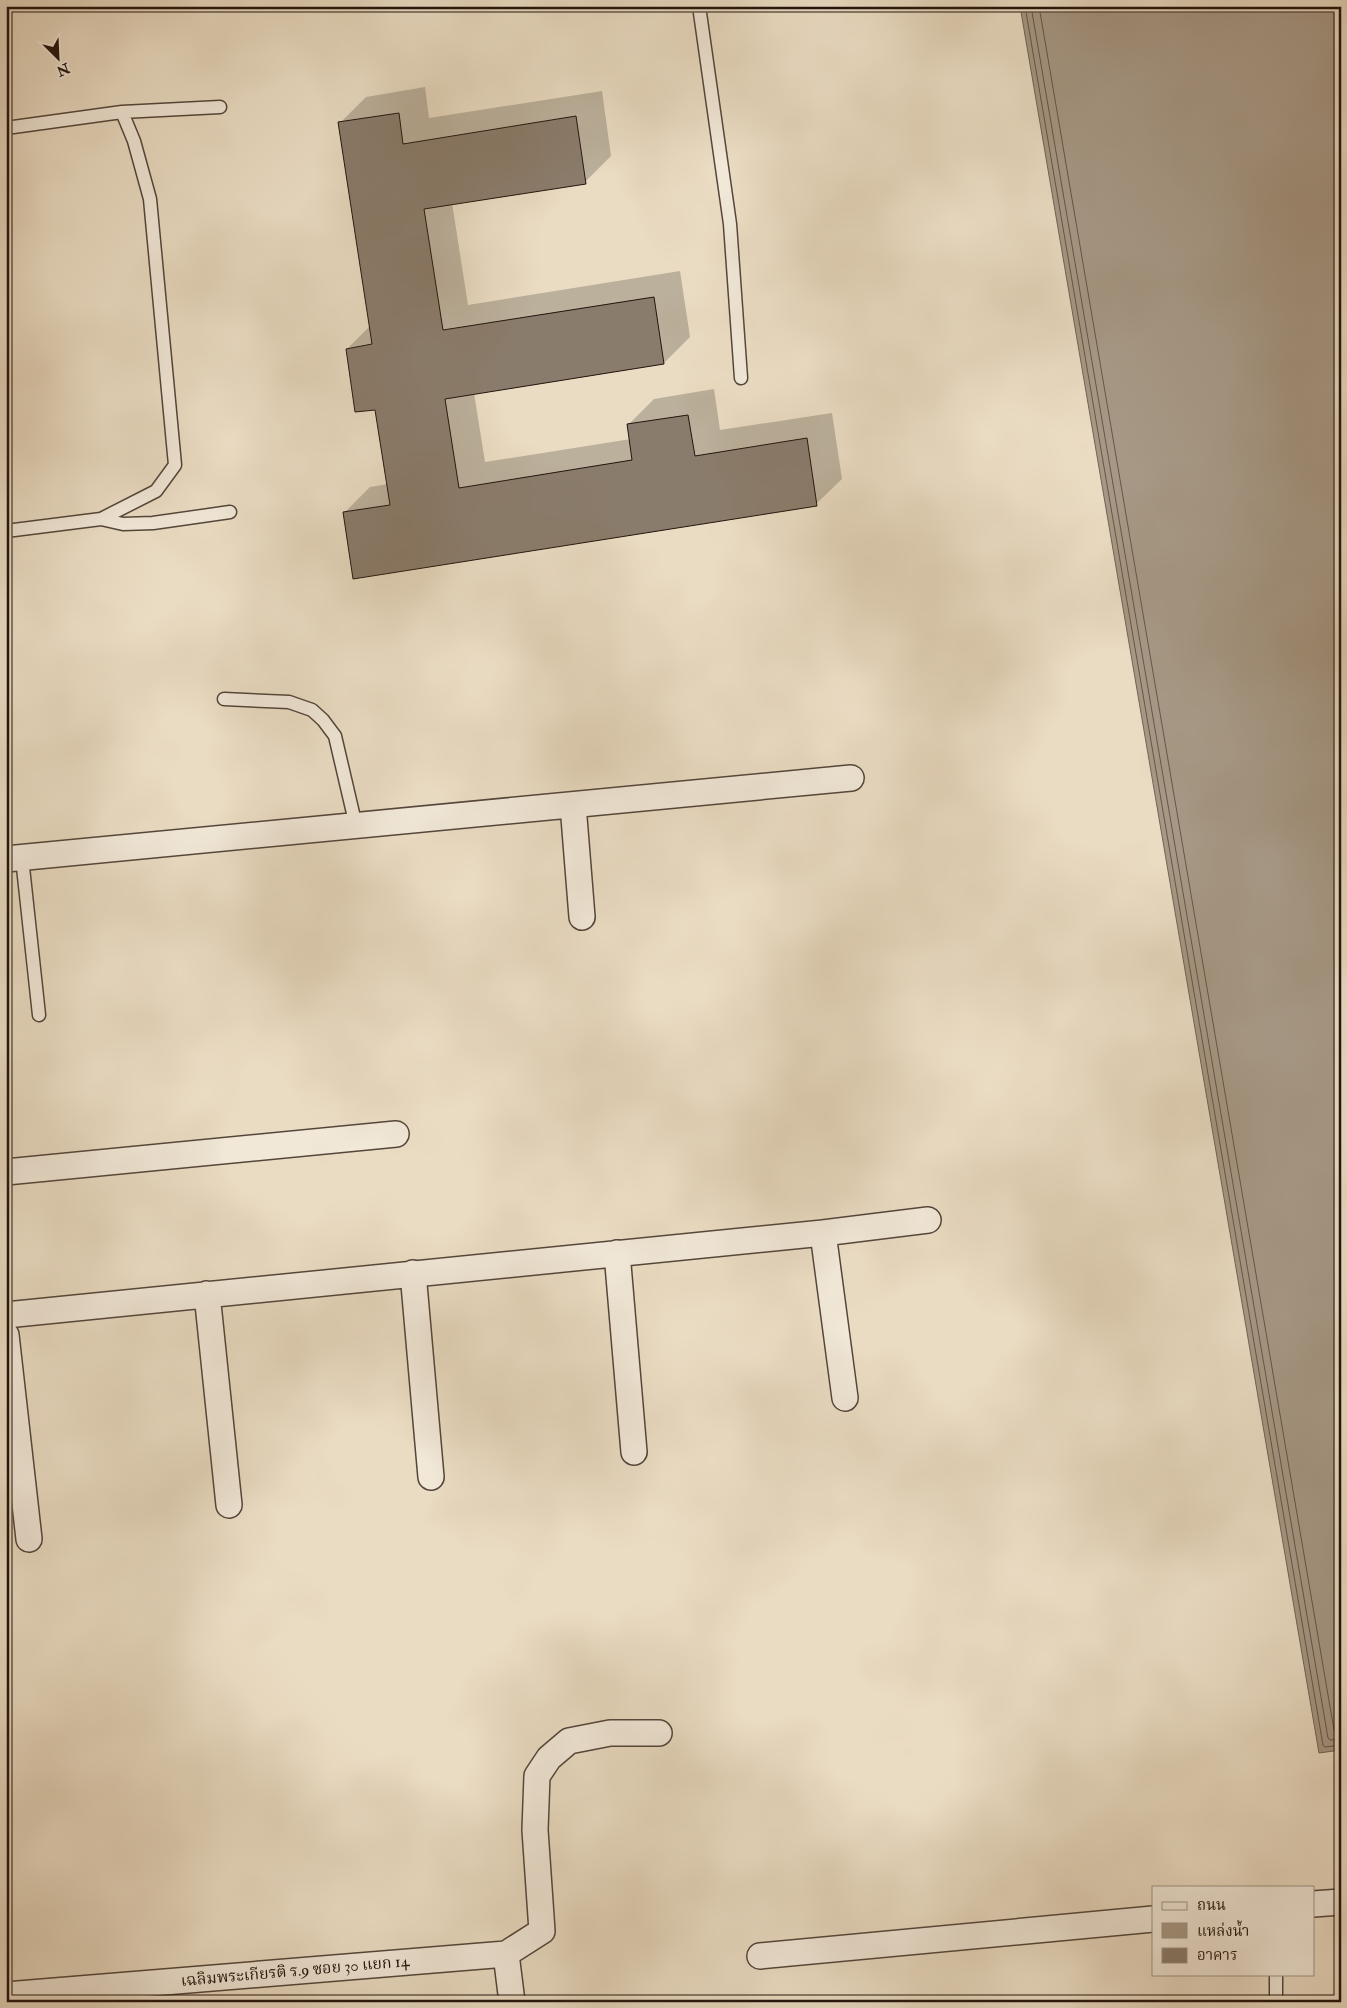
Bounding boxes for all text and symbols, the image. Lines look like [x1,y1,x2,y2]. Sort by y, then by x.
north arrow [32,32,82,82]
text: N [53,59,73,80]
legend [1152,1886,1314,1976]
text: ถนน [1197,1896,1226,1915]
text: แหล่งน้ำ [1197,1920,1249,1941]
text: อาคาร [1197,1946,1237,1965]
street label: เฉลิมพระเกียรติ ร.9 ซอย 30 แยก 14 [180,1951,411,1991]

